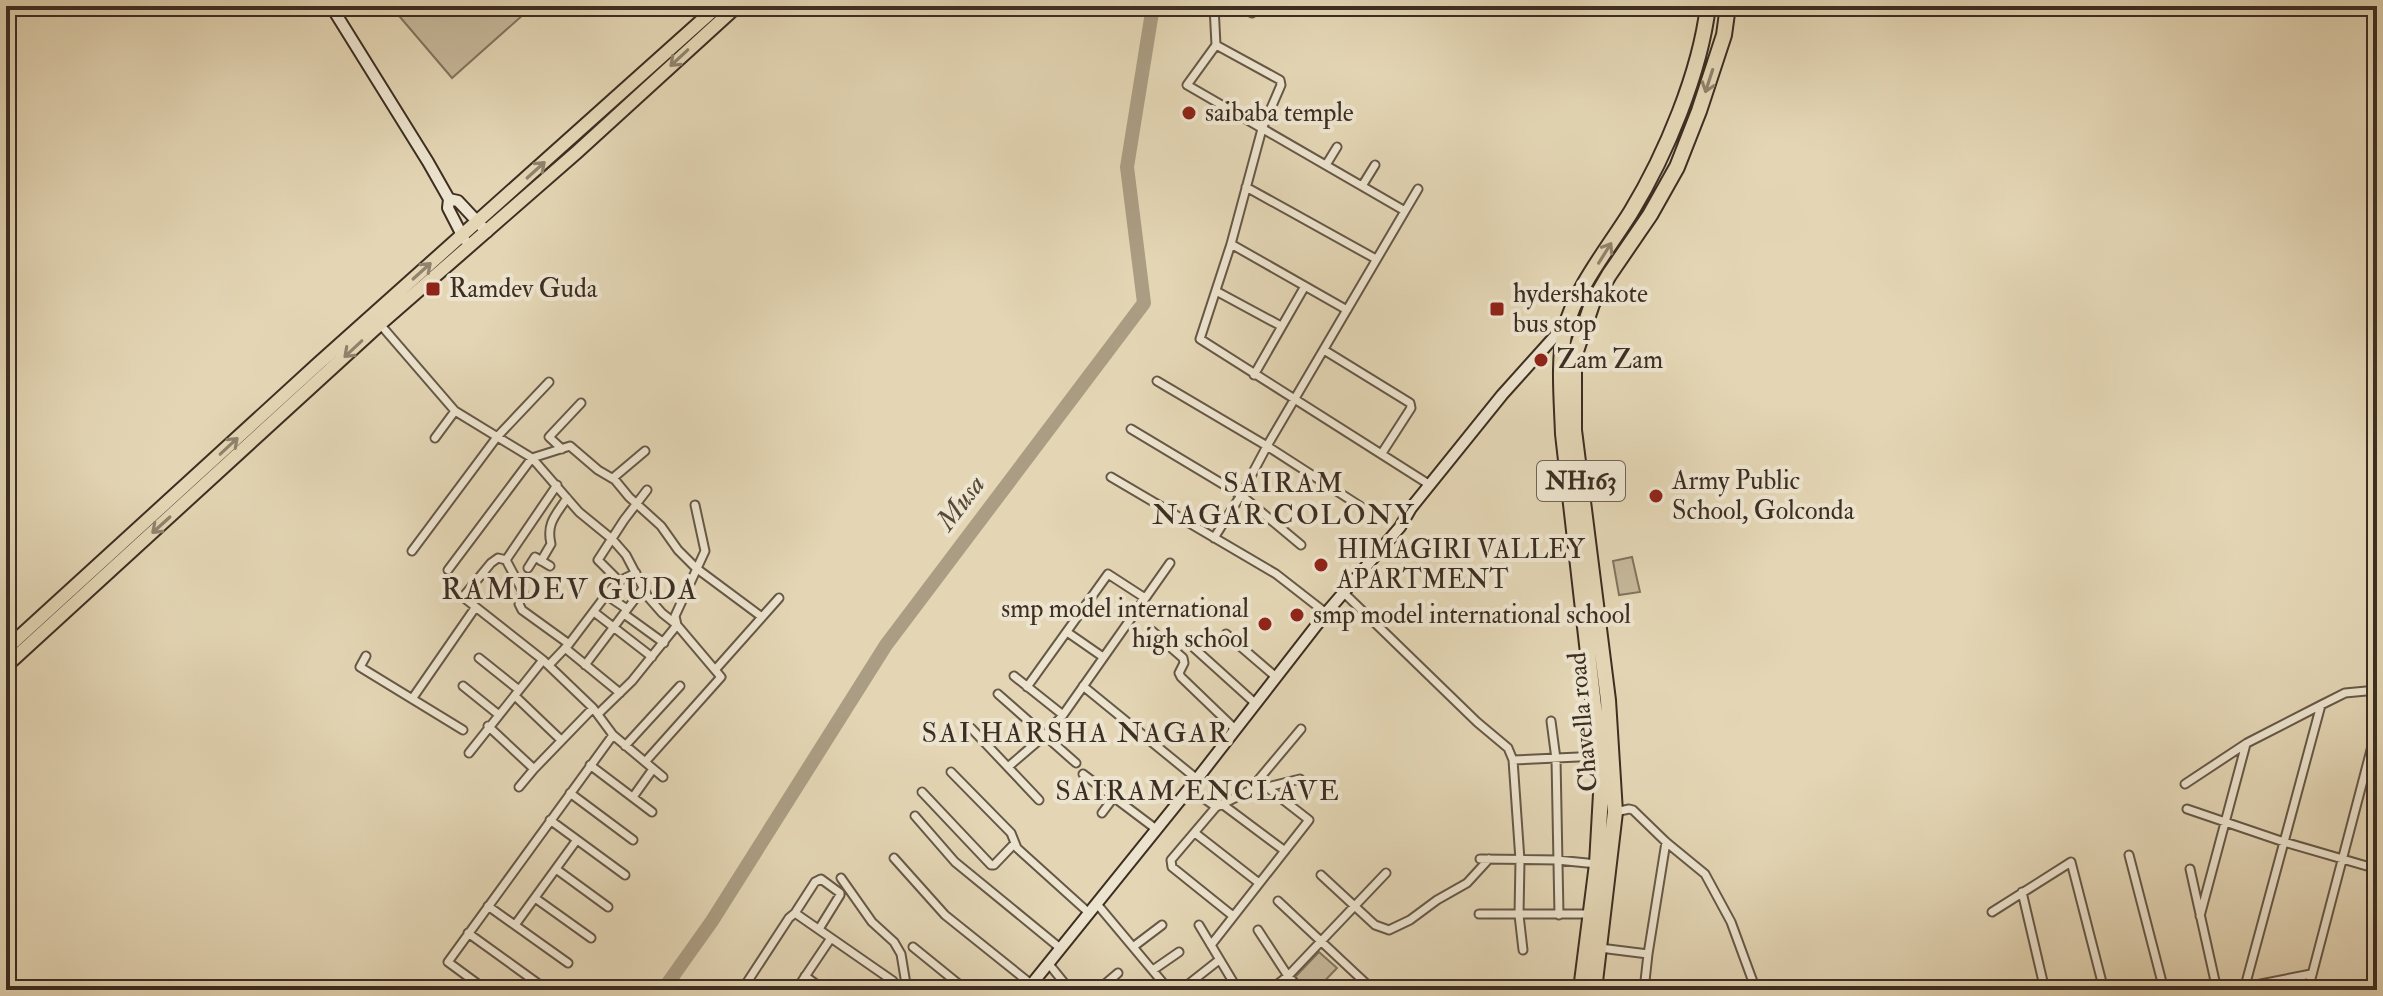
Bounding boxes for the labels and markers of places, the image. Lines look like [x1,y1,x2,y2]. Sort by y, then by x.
place label: saibaba temple [1205,97,1354,130]
marker: saibaba temple [1180,104,1198,122]
place label: Ramdev Guda [449,273,598,305]
place label: hydershakote bus stop [1513,278,1648,341]
marker: Ramdev Guda [424,280,442,298]
marker: hydershakote bus stop [1488,300,1506,318]
place label: Zam Zam [1557,344,1663,376]
marker: Zam Zam [1532,351,1550,369]
place label: Army Public School, Golconda [1671,465,1855,527]
marker: Army Public School, Golconda [1647,487,1665,505]
place label: HIMAGIRI VALLEY APARTMENT [1336,534,1586,596]
marker: HIMAGIRI VALLEY APARTMENT [1312,556,1330,574]
place label: smp model international high school [1001,593,1249,655]
place label: smp model international school [1313,599,1631,632]
marker: smp model international school [1288,606,1306,624]
marker: smp model international high school [1256,615,1274,633]

